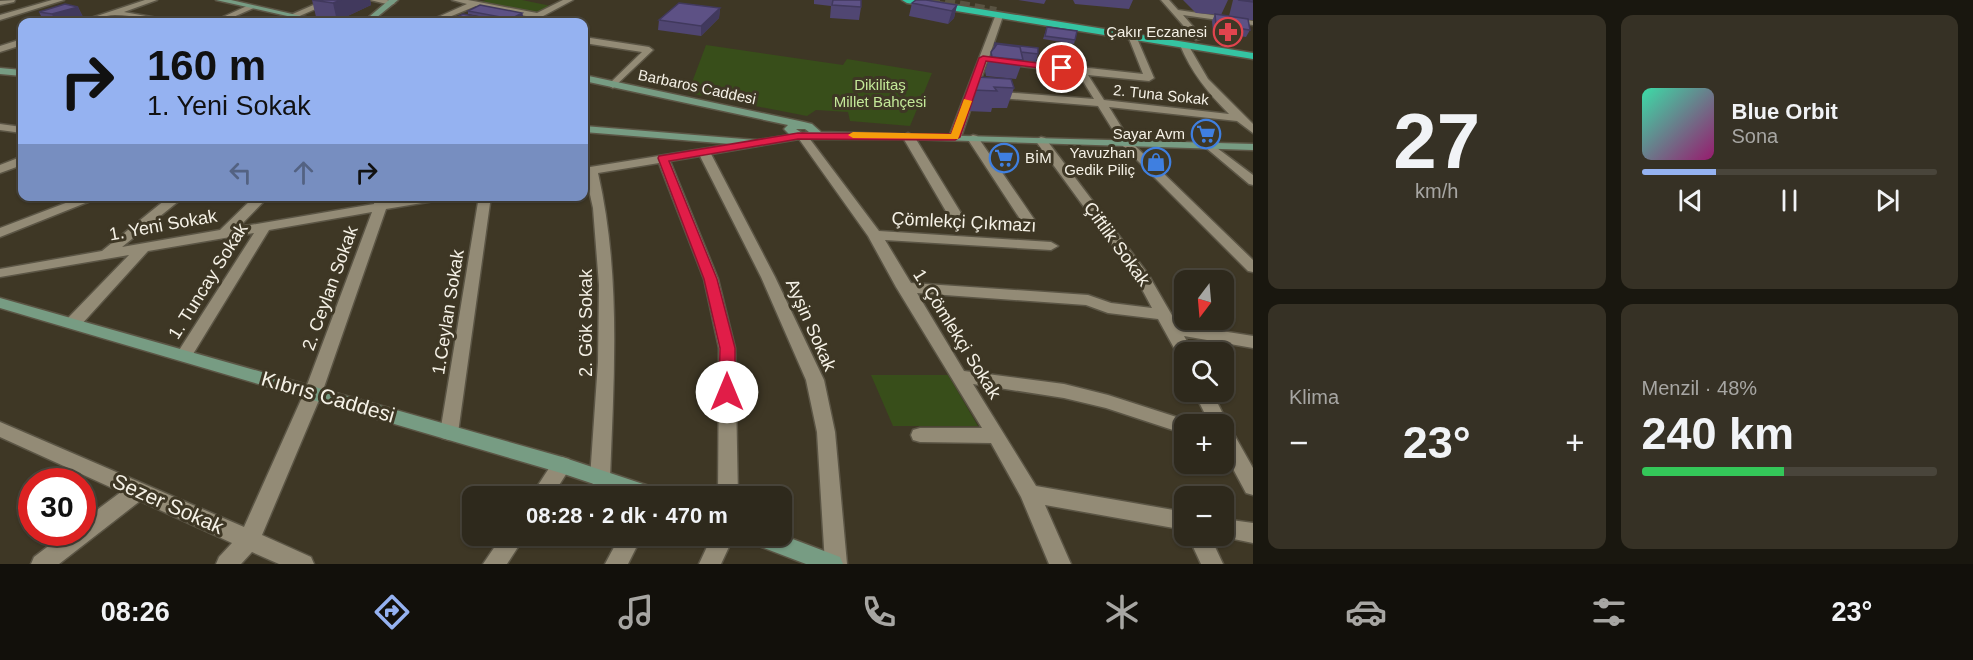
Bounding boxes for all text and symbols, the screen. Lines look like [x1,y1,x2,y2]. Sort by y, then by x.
pharmacy icon: Çakır Eczanesi [1212,16,1244,48]
place label: Çakır Eczanesi [1106,23,1207,40]
icon: right [48,42,126,120]
text: 160 m [147,42,266,89]
pin [1036,42,1087,93]
icon: arrive [1045,51,1078,84]
street label: Barbaros Caddesi [637,66,758,107]
park label: Dikilitaş Millet Bahçesi [834,76,926,110]
street label: 2. Tuna Sokak [1112,81,1210,108]
text: 1. Yeni Sokak [147,91,311,121]
text: 27 [1393,97,1480,185]
text: Blue Orbit [1732,99,1838,124]
supermarket icon: Sayar Avm [1190,118,1222,150]
place label: Sayar Avm [1113,125,1185,142]
text: Sona [1732,125,1778,147]
supermarket icon: BİM [988,142,1020,174]
place label: Yavuzhan Gedik Piliç [1064,144,1135,178]
shop icon: Yavuzhan Gedik Piliç [1140,146,1172,178]
place label: BİM [1025,149,1052,166]
icon: left [224,156,257,189]
icon: ahead [287,156,320,189]
icon: right [350,156,383,189]
text: km/h [1415,180,1458,202]
icon: previous [1674,184,1707,217]
icon: pause [1773,184,1806,217]
icon: next [1871,184,1904,217]
street label: Çiftlik Sokak [1080,198,1155,291]
street label: 1. Yeni Sokak [108,206,219,244]
street label: Çömlekçi Çıkmazı [891,208,1037,236]
street label: 1. Tuncay Sokak [164,218,252,343]
street label: 2. Ceylan Sokak [298,222,362,353]
street label: 1.Ceylan Sokak [428,247,468,376]
street label: 1. Çömlekçi Sokak [909,265,1006,403]
street label: 2. Gök Sokak [576,268,596,377]
north arrow [1174,270,1234,330]
map controls [1174,270,1234,546]
street label: Ayşin Sokak [782,276,841,375]
button: search [1174,342,1234,402]
position arrow [695,360,759,424]
street label: Kıbrıs Caddesi [259,366,398,427]
text: Menzil · 48% [1642,377,1757,399]
text: Klima [1289,386,1339,408]
text: 240 km [1642,408,1794,459]
button: + [1174,414,1234,474]
text: 23° [1403,417,1471,468]
text: − [1289,424,1308,461]
text: + [1565,424,1585,461]
speed limit sign: 30 [18,468,96,546]
street label: Sezer Sokak [109,469,228,538]
button: − [1174,486,1234,546]
text: 08:28 · 2 dk · 470 m [526,503,728,528]
icon: directions [371,591,413,633]
icon: music [615,591,657,633]
icon: phone [858,591,900,633]
icon: climate [1101,591,1143,633]
icon: car [1345,591,1387,633]
icon: filters [1588,591,1630,633]
text: 08:26 [101,597,170,627]
text: 23° [1831,597,1872,627]

